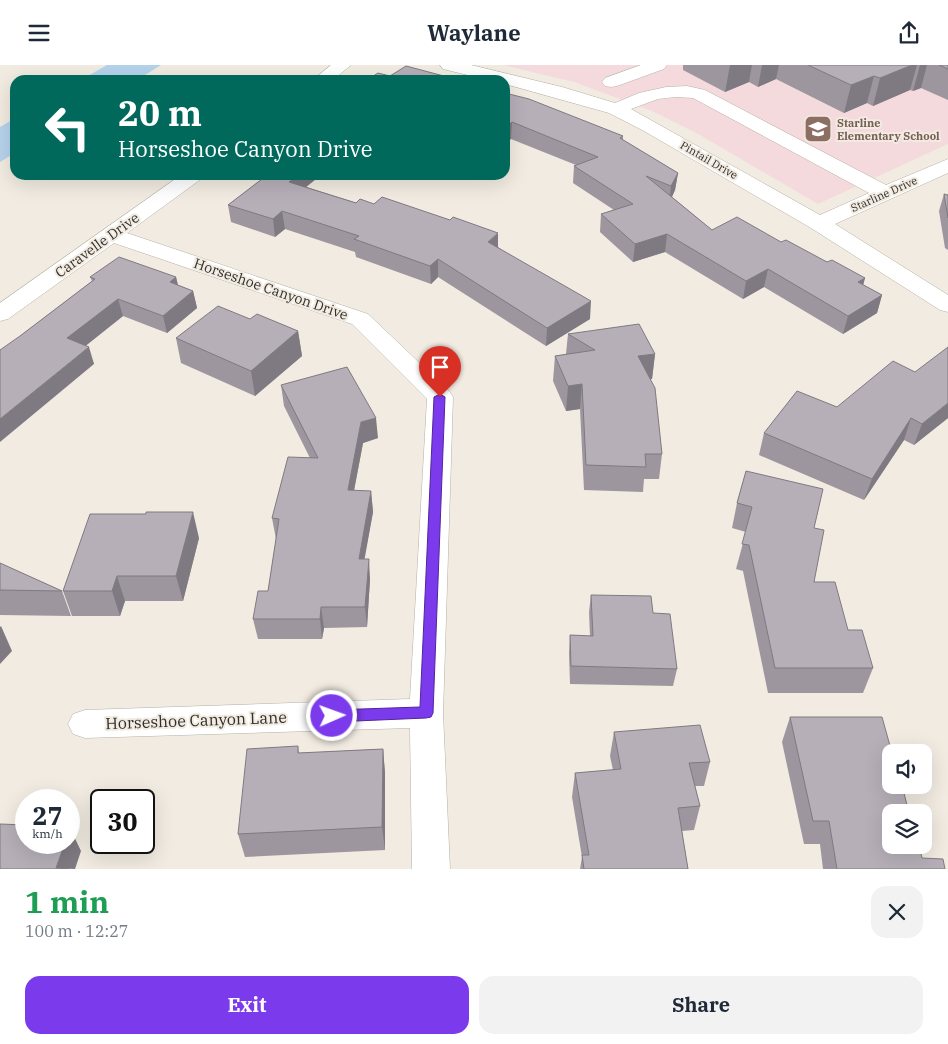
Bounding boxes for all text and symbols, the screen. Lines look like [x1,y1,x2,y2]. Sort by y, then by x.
text: Waylane [427,18,521,47]
icon: menu [25,19,53,47]
icon: share [895,19,923,47]
text: 20 m [118,90,202,136]
icon: left [35,95,100,160]
school or university icon: Starline Elementary School [803,114,833,144]
place label: Starline Elementary School [837,116,940,143]
text: Horseshoe Canyon Drive [118,134,372,163]
street label: Pintail Drive [678,138,740,182]
street label: Starline Drive [849,173,919,215]
street label: Caravelle Drive [51,208,143,282]
street label: Horseshoe Canyon Drive [192,254,350,324]
pin [419,346,461,397]
icon: arrive [426,353,454,381]
position arrow [305,689,357,741]
street label: Horseshoe Canyon Lane [105,707,287,733]
map controls [882,744,932,854]
button: sound [882,744,932,794]
speed limit sign: 30 [90,789,155,854]
text: 27 [32,799,63,832]
button: layers [882,804,932,854]
text: km/h [32,826,63,841]
text: 1 min [25,882,109,921]
button: close [871,886,923,938]
text: 100 m · 12:27 [25,921,128,941]
button: Exit [25,976,469,1034]
button: Share [479,976,923,1034]

